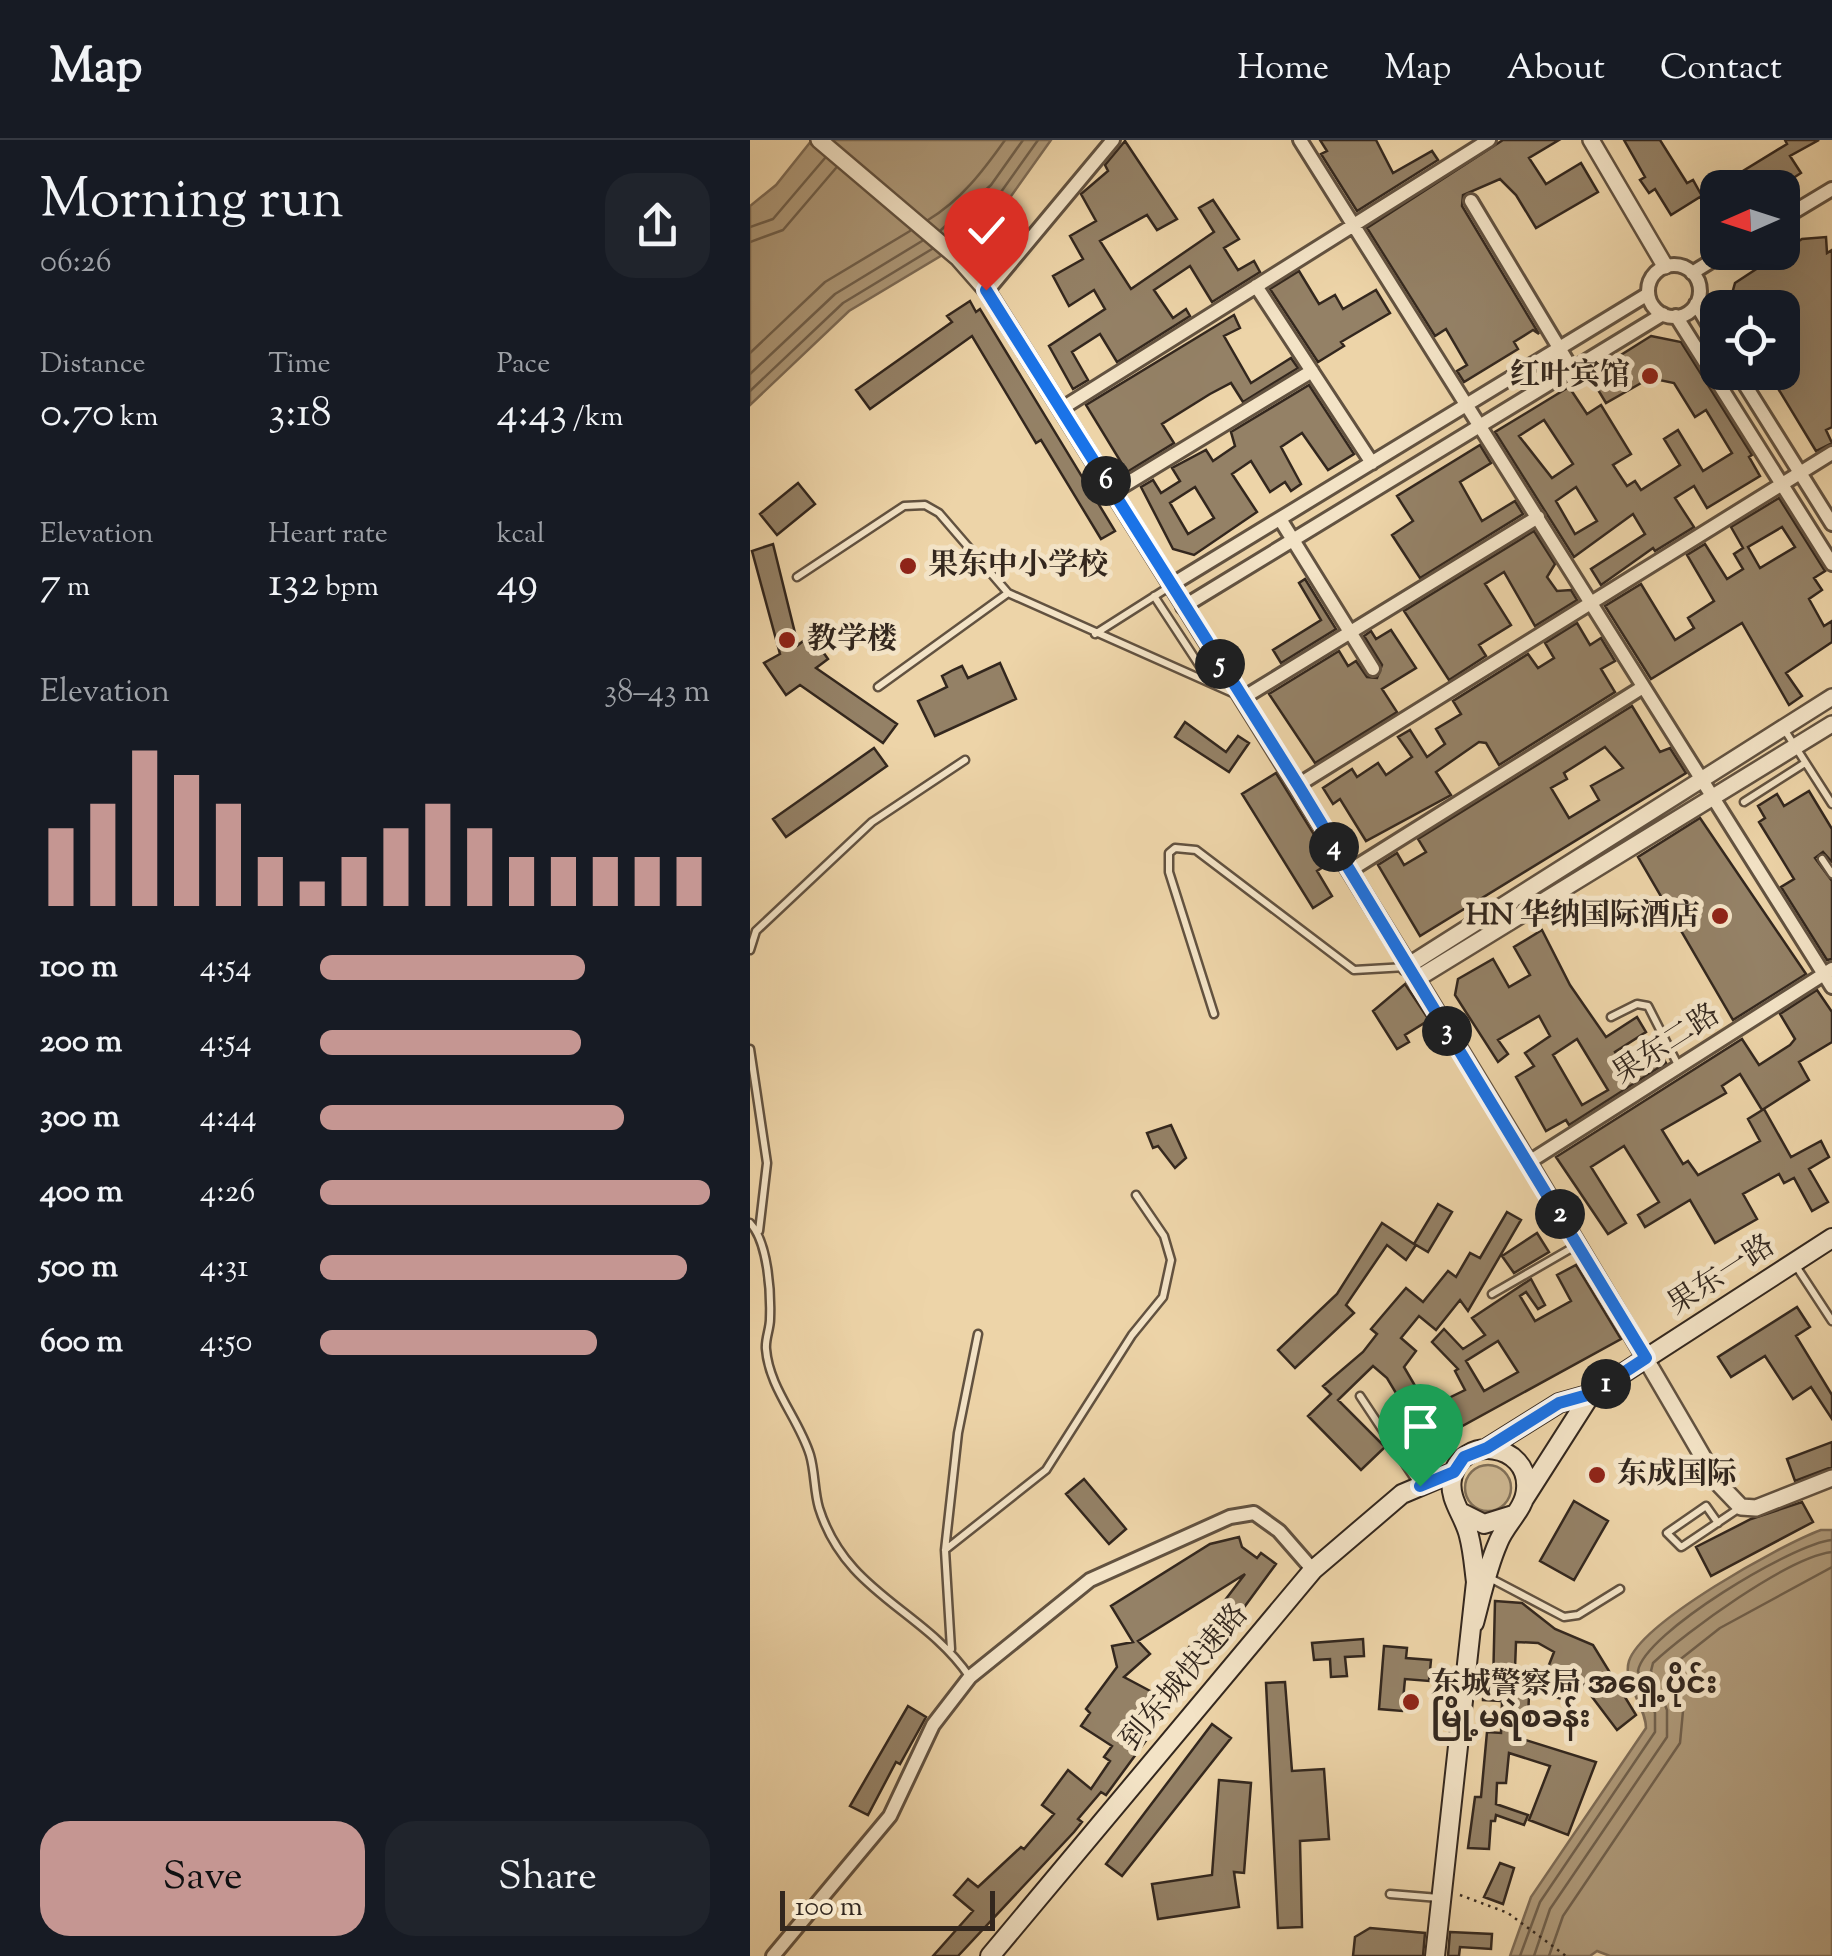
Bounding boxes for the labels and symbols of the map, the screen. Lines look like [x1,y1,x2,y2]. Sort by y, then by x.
north arrow [1700,170,1800,270]
pin [944,188,1029,291]
place label: 红叶宾馆 [1510,355,1630,398]
marker: 红叶宾馆 [1639,365,1661,387]
pin: 6 [1081,456,1131,506]
place label: 果东中小学校 [928,545,1108,588]
marker: 果东中小学校 [897,555,919,577]
place label: 教学楼 [807,619,897,662]
marker: 教学楼 [776,629,798,651]
pin: 5 [1195,639,1245,689]
pin: 4 [1309,822,1359,872]
place label: HN 华纳国际酒店 [1466,895,1700,938]
marker: HN 华纳国际酒店 [1709,905,1731,927]
street label: 果东二路 [1605,994,1729,1096]
pin: 3 [1422,1006,1472,1056]
pin: 2 [1535,1189,1585,1239]
street label: 果东一路 [1660,1225,1784,1327]
pin: 1 [1581,1359,1631,1409]
pin [1378,1384,1463,1487]
place label: 东成国际 [1617,1454,1737,1497]
marker: 东成国际 [1586,1464,1608,1486]
street label: 到东城快速路 [1111,1595,1259,1761]
place label: 东城警察局 အရှေ့ပိုင်း မြို့မရဲစခန်း [1431,1662,1717,1741]
marker: 东城警察局 အရှေ့ပိုင်း မြို့မရဲစခန်း [1400,1691,1422,1713]
scale bar [780,1886,995,1930]

